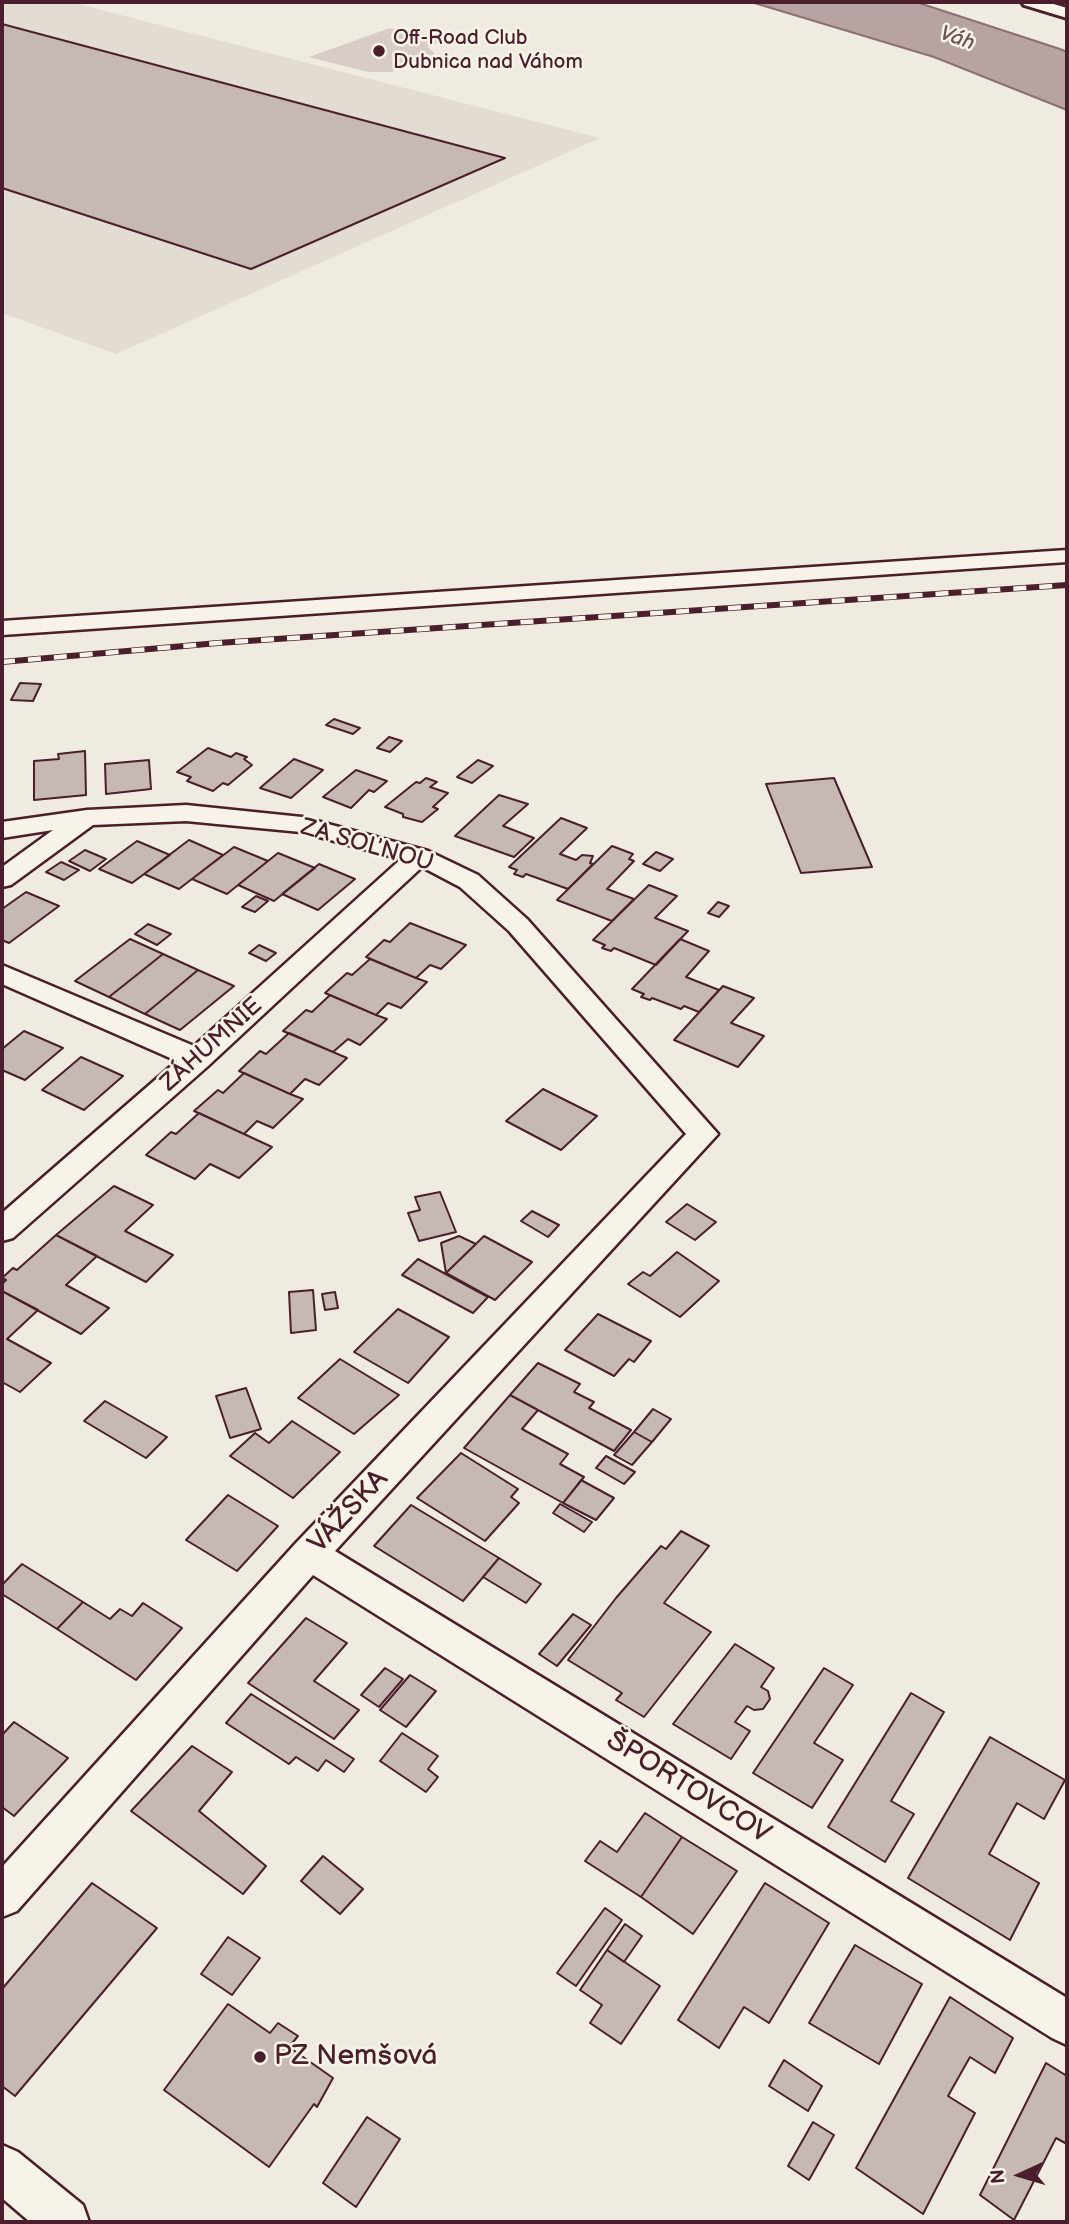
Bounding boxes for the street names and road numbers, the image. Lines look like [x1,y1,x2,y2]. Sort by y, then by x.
street label: ZA SOĽNOU [297,813,437,879]
street label: ZÁHUMNIE [155,992,269,1098]
street label: VÁŽSKA [302,1463,396,1561]
street label: ŠPORTOVCOV [599,1724,777,1852]

